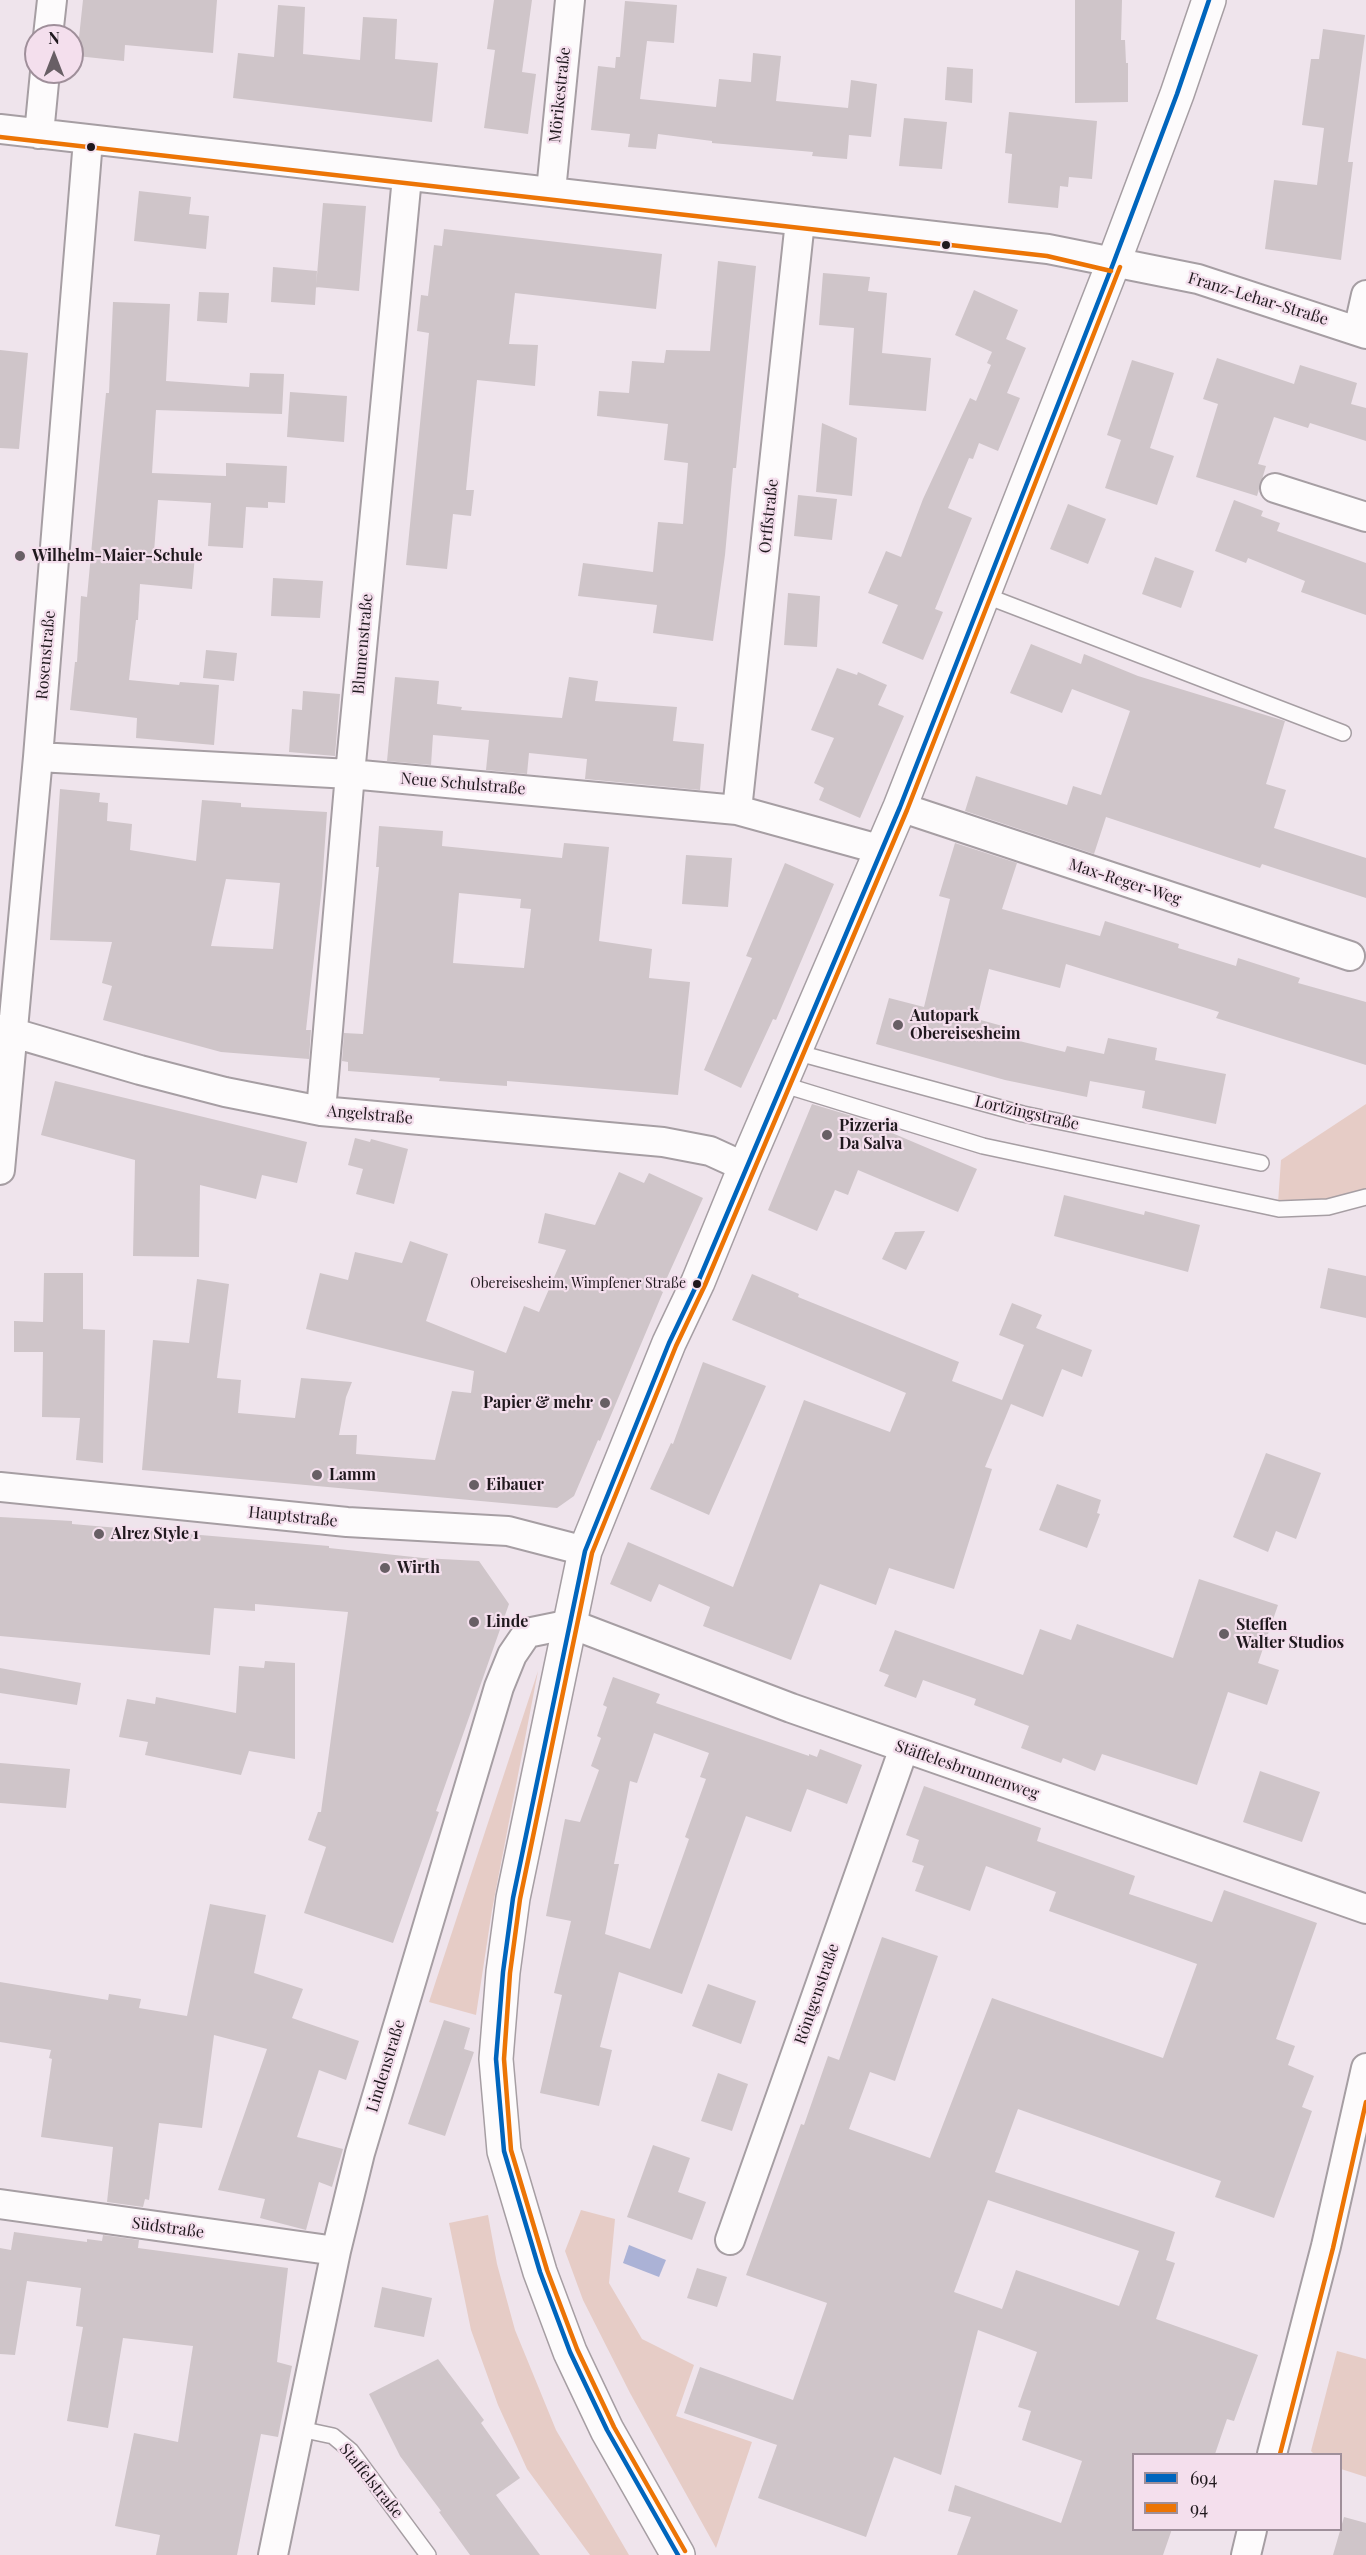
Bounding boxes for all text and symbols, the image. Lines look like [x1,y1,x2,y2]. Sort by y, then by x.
north arrow [24,24,84,84]
text: N [48,27,60,48]
street label: Mörikestraße [545,46,575,144]
unlabelled marker [85,141,97,153]
unlabelled marker [940,239,952,251]
street label: Franz-Lehar-Straße [1186,269,1330,329]
street label: Orffstraße [756,478,782,554]
place label: Wilhelm-Maier-Schule [32,546,203,566]
marker: Wilhelm-Maier-Schule [13,549,27,563]
street label: Blumenstraße [349,593,377,695]
street label: Rosenstraße [33,610,59,700]
street label: Neue Schulstraße [400,769,526,799]
street label: Max-Reger-Weg [1066,855,1184,909]
place label: Autopark Obereisesheim [910,1006,1021,1044]
marker: Autopark Obereisesheim [891,1018,905,1032]
street label: Lortzingstraße [973,1092,1081,1134]
street label: Angelstraße [326,1102,414,1128]
place label: Pizzeria Da Salva [839,1116,902,1154]
marker: Pizzeria Da Salva [820,1128,834,1142]
place label: Obereisesheim, Wimpfener Straße [470,1276,686,1292]
marker: Obereisesheim, Wimpfener Straße [691,1278,703,1290]
place label: Papier & mehr [483,1393,593,1413]
marker: Papier & mehr [598,1396,612,1410]
place label: Lamm [329,1465,376,1485]
marker: Lamm [310,1468,324,1482]
place label: Eibauer [486,1475,544,1495]
marker: Eibauer [467,1478,481,1492]
street label: Hauptstraße [247,1503,339,1531]
place label: Alrez Style 1 [111,1524,199,1544]
marker: Alrez Style 1 [92,1527,106,1541]
place label: Wirth [397,1558,440,1578]
marker: Wirth [378,1561,392,1575]
place label: Linde [486,1612,528,1632]
marker: Linde [467,1615,481,1629]
place label: Steffen Walter Studios [1236,1615,1344,1653]
marker: Steffen Walter Studios [1217,1627,1231,1641]
street label: Stäffelesbrunnenweg [893,1736,1041,1804]
street label: Röntgenstraße [791,1941,843,2047]
street label: Lindenstraße [363,2017,409,2115]
street label: Südstraße [131,2213,205,2243]
street label: Staffelstraße [335,2440,407,2522]
legend [1132,2453,1342,2531]
text: 694 [1190,2466,1217,2490]
text: 94 [1190,2496,1208,2520]

